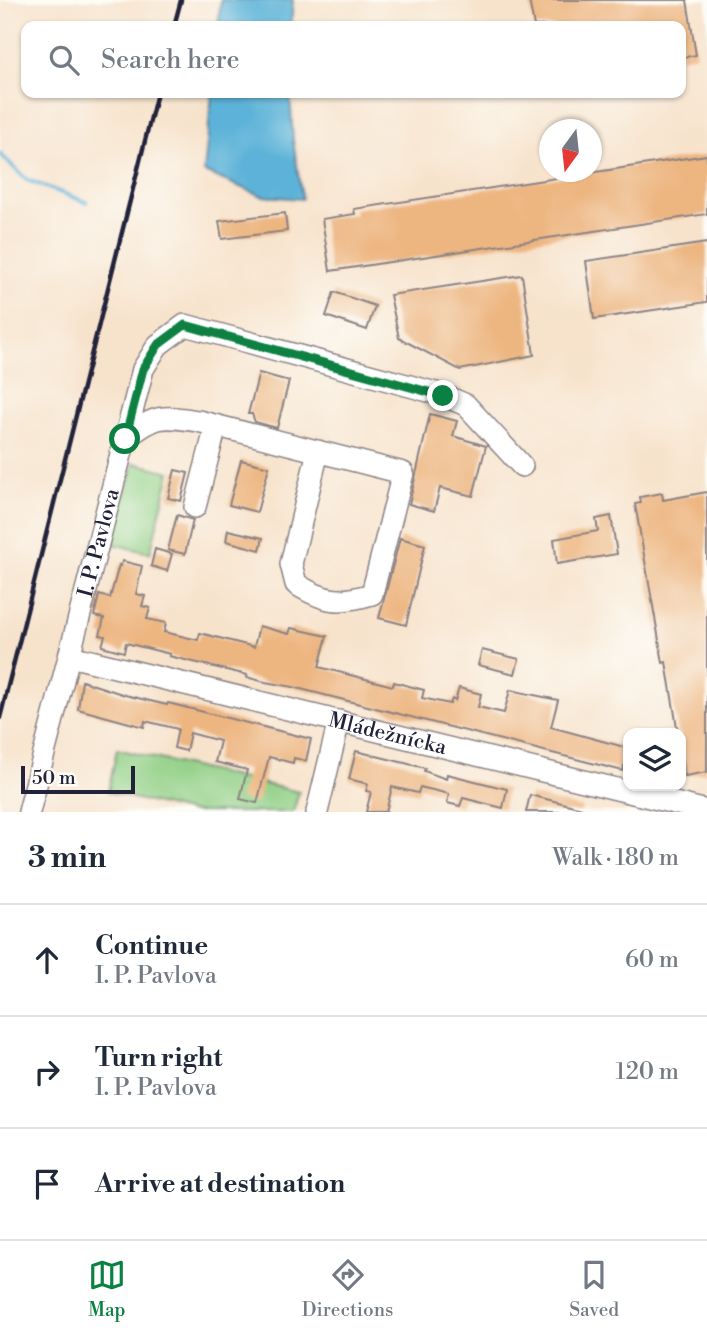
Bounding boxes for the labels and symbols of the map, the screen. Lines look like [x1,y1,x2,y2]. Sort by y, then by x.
north arrow [539,119,602,182]
route end [427,380,458,411]
route start [109,423,140,454]
street label: I. P. Pavlova [73,486,126,600]
street label: Mládežnícka [326,707,449,761]
scale bar [21,763,135,795]

